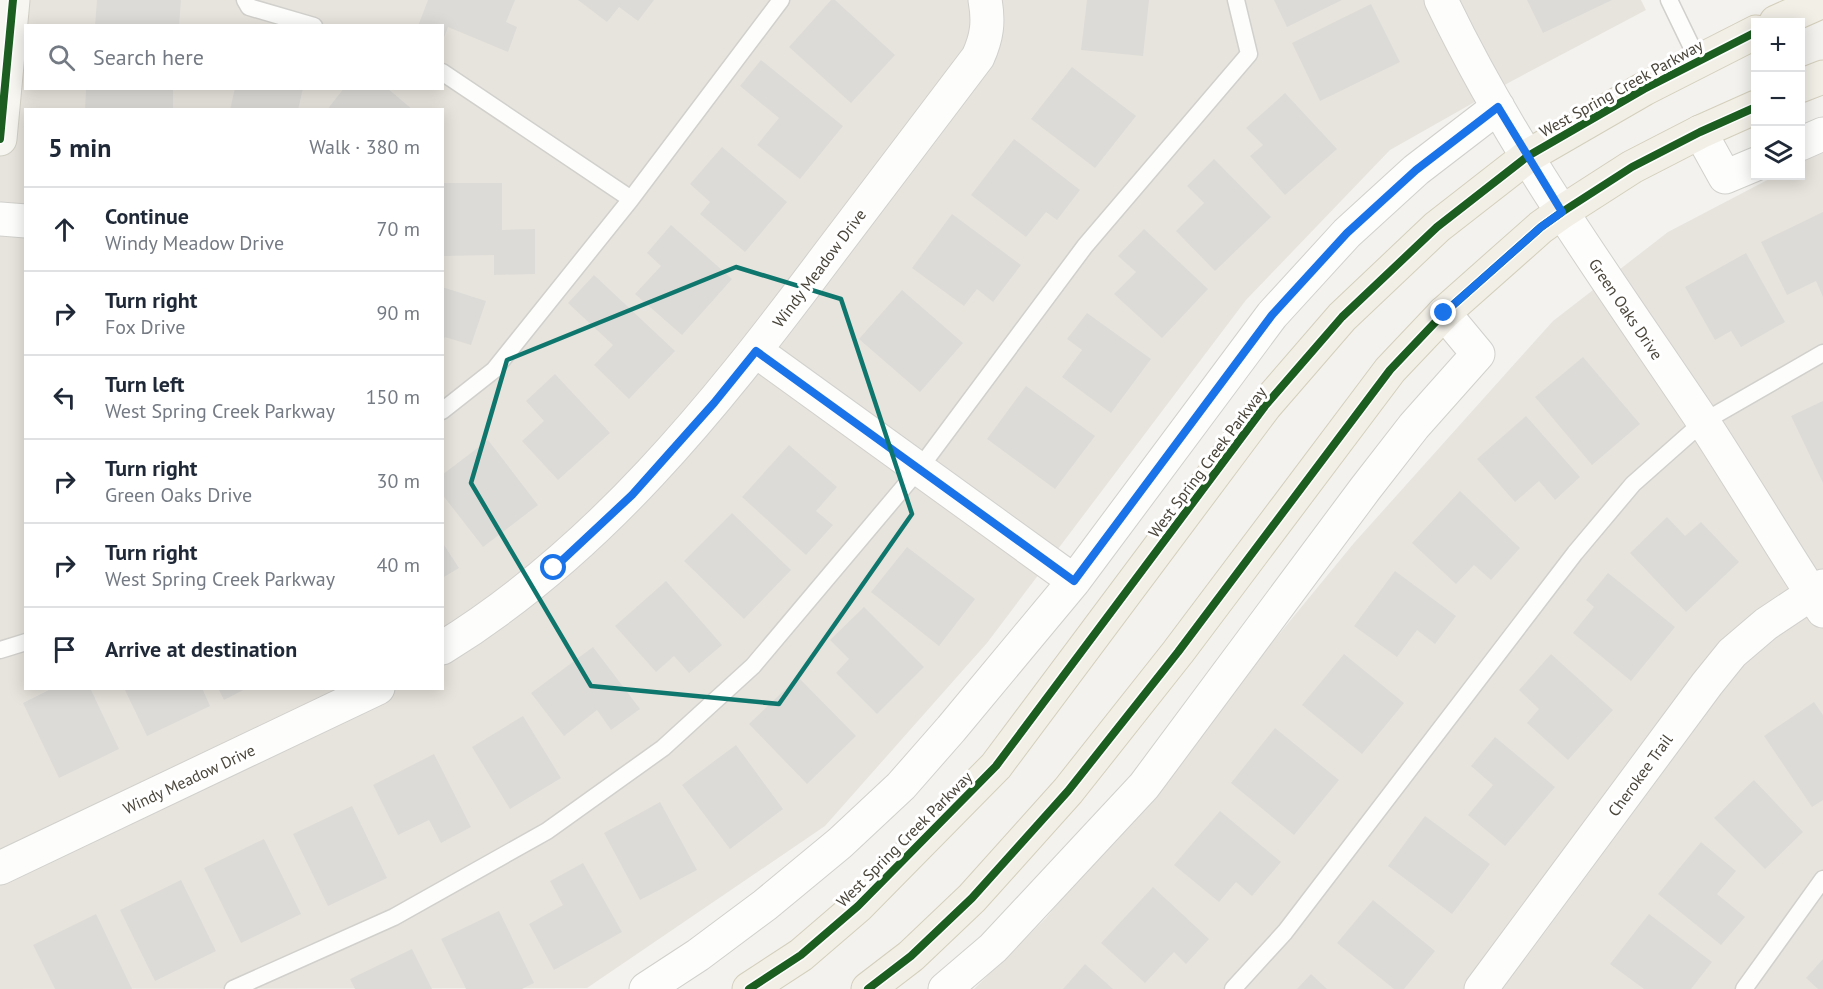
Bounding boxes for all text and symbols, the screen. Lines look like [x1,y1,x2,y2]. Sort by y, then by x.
map controls [1751,18,1805,180]
button: + [1751,18,1805,72]
search box [24,24,444,90]
street label: West Spring Creek Parkway [1536,34,1707,141]
icon: search [45,41,78,74]
text: Search here [93,43,204,71]
button: − [1751,72,1805,126]
button: layers [1751,126,1805,180]
text: 5 min [48,131,111,164]
text: Walk · 380 m [309,134,420,160]
text: Continue [105,202,189,230]
street label: Windy Meadow Drive [768,205,870,331]
icon: ahead [48,213,81,246]
text: 70 m [377,216,420,242]
text: Windy Meadow Drive [105,230,284,256]
street label: Green Oaks Drive [1585,255,1667,363]
text: Turn right [105,286,197,314]
icon: right [48,297,81,330]
route end [1430,299,1456,325]
text: 90 m [377,300,420,326]
text: Fox Drive [105,314,185,340]
text: Turn left [105,370,185,398]
icon: left [48,381,81,414]
street label: West Spring Creek Parkway [1144,382,1271,542]
text: 150 m [366,384,420,410]
text: West Spring Creek Parkway [105,398,335,424]
text: Turn right [105,454,197,482]
icon: right [48,465,81,498]
text: 30 m [377,468,420,494]
text: Green Oaks Drive [105,482,252,508]
text: Turn right [105,538,197,566]
icon: right [48,549,81,582]
text: 40 m [377,552,420,578]
route start [540,554,566,580]
text: West Spring Creek Parkway [105,566,335,592]
icon: arrive [48,633,81,666]
text: Arrive at destination [105,635,297,663]
street label: Cherokee Trail [1603,730,1677,820]
street label: Windy Meadow Drive [120,740,258,818]
street label: West Spring Creek Parkway [832,766,977,911]

